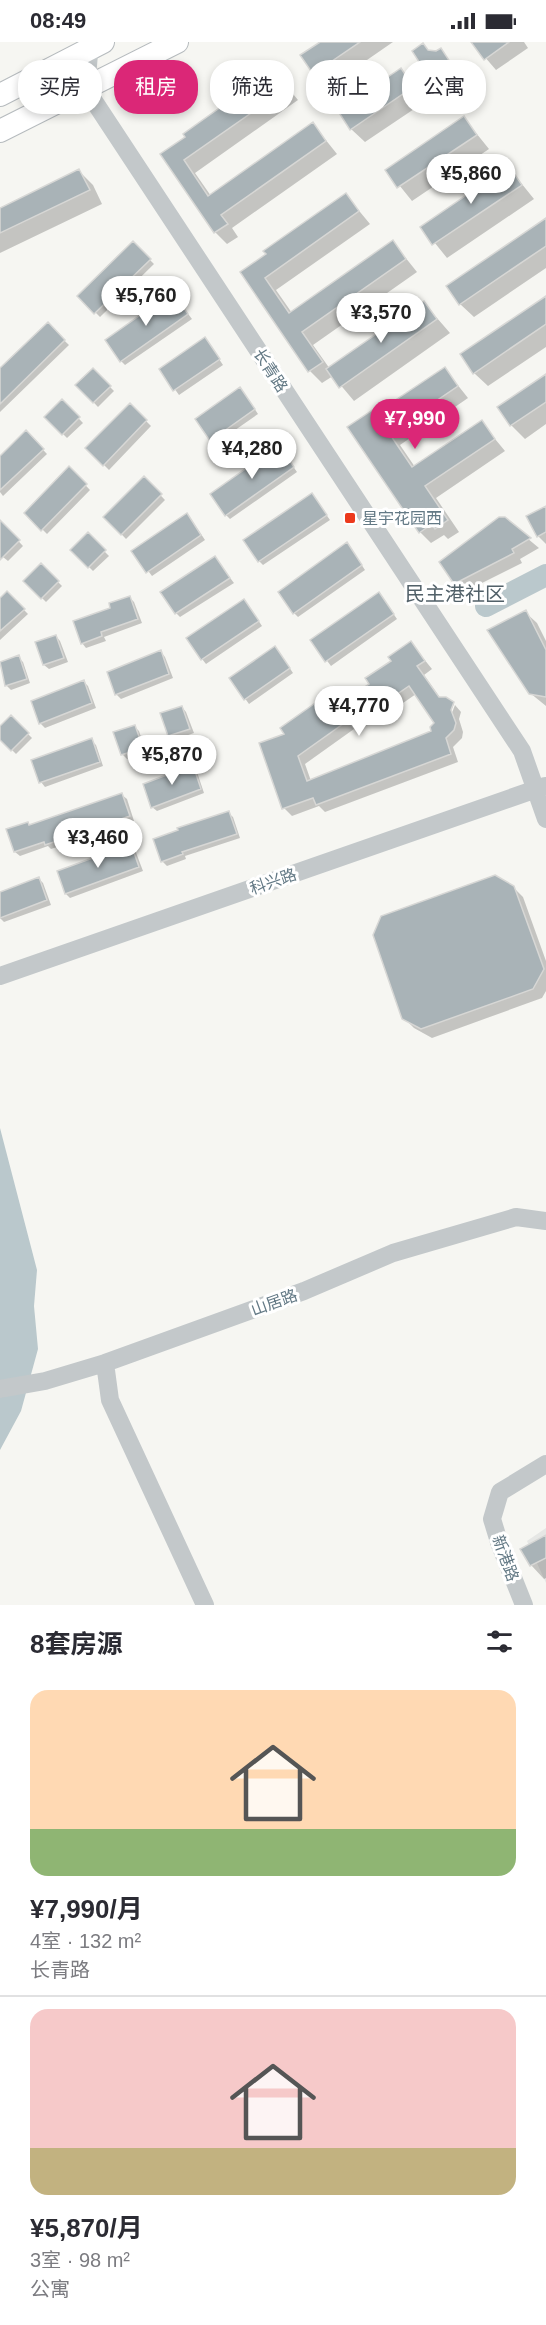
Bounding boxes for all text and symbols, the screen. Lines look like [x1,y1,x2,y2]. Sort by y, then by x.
text: 08:49 [30,8,86,33]
chip: 买房 [18,60,102,114]
chip: 租房 [114,60,198,114]
chip: 筛选 [210,60,294,114]
chip: 新上 [306,60,390,114]
chip: 公寓 [402,60,486,114]
pin: ¥5,860 [422,154,520,205]
text: ¥5,860 [440,162,502,184]
pin: ¥5,760 [97,276,195,327]
text: ¥5,760 [115,284,177,306]
pin: ¥3,570 [332,293,430,344]
text: ¥3,570 [350,301,412,323]
street label: 长青路 [250,346,291,395]
pin: ¥7,990 [366,399,464,450]
text: ¥7,990 [384,407,446,429]
pin: ¥4,280 [203,429,301,480]
text: ¥4,280 [221,437,283,459]
place label: 星宇花园西 [362,510,442,527]
marker: 星宇花园西 [343,511,357,525]
district label: 民主港社区 [405,583,505,605]
pin: ¥4,770 [310,686,408,737]
text: ¥4,770 [328,694,390,716]
pin: ¥5,870 [123,735,221,786]
text: ¥5,870 [141,743,203,765]
pin: ¥3,460 [49,818,147,869]
text: ¥3,460 [67,826,129,848]
street label: 科兴路 [248,866,299,897]
street label: 山居路 [249,1286,300,1319]
street label: 新港路 [489,1533,522,1584]
icon: filters [483,1625,516,1658]
text: 8套房源 [30,1629,122,1659]
icon: home [219,1729,327,1837]
text: ¥7,990/月 [30,1894,143,1924]
text: 4室 · 132 m² [30,1930,141,1952]
text: 长青路 [30,1959,90,1981]
icon: home [219,2048,327,2156]
text: ¥5,870/月 [30,2213,143,2243]
text: 3室 · 98 m² [30,2249,130,2271]
text: 公寓 [30,2278,70,2300]

